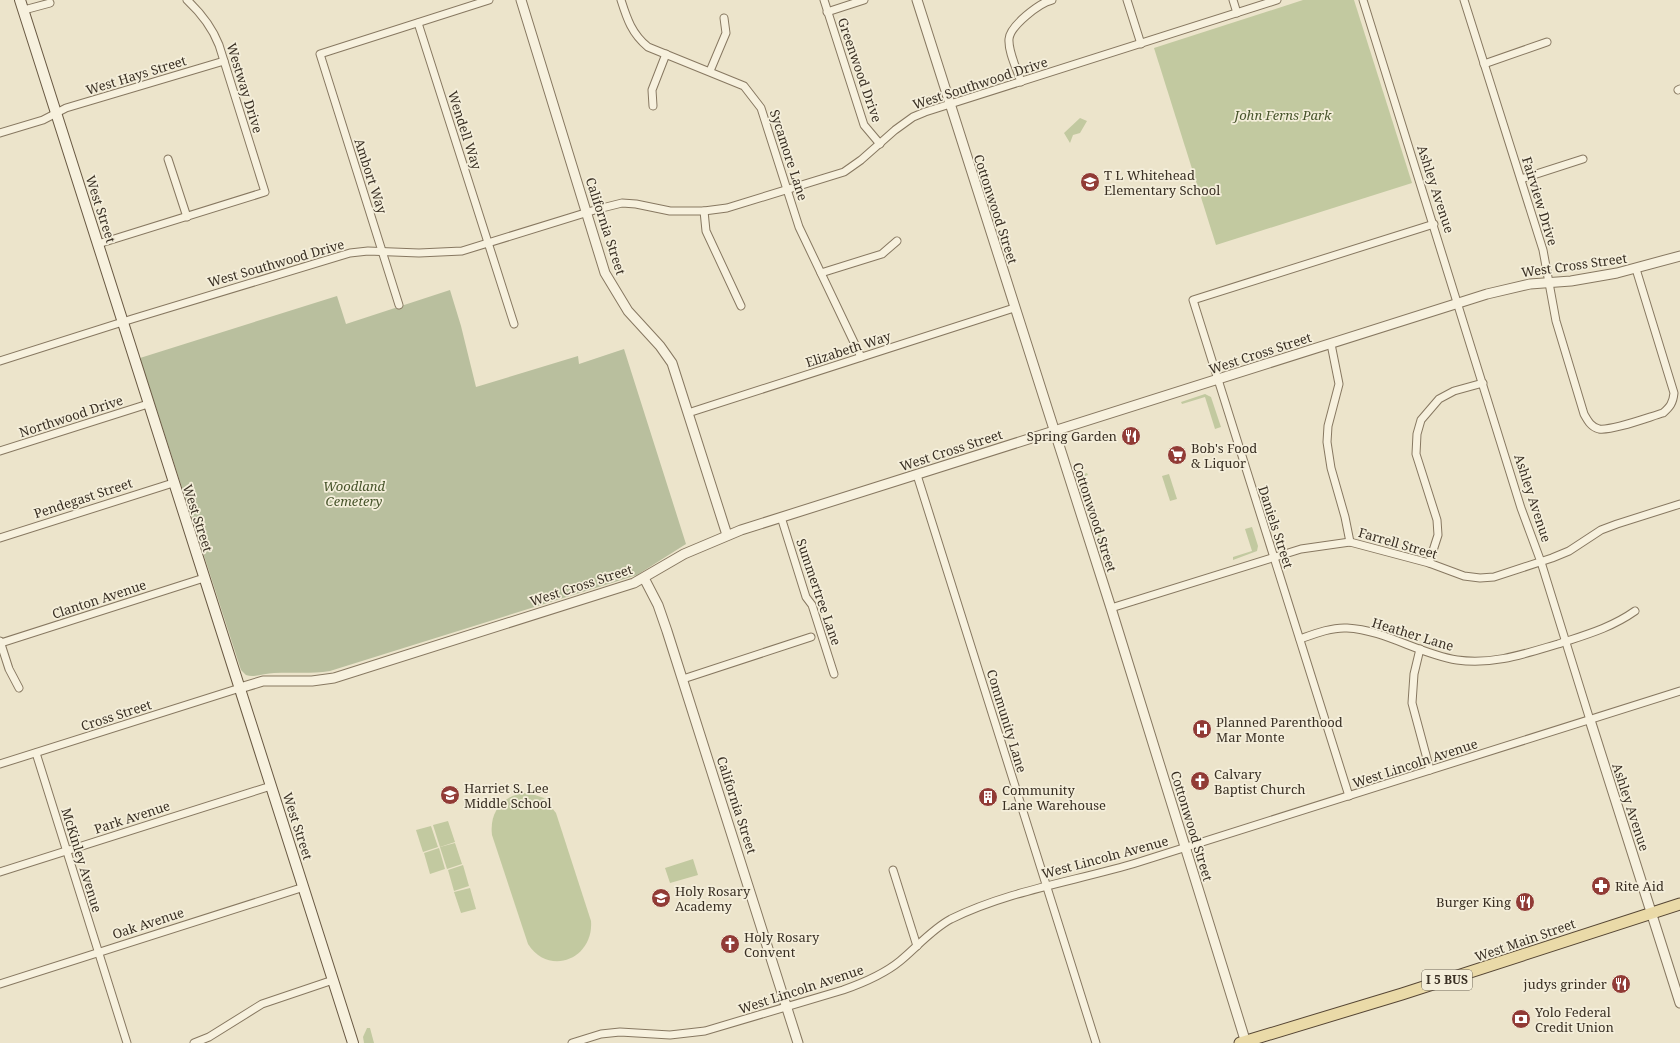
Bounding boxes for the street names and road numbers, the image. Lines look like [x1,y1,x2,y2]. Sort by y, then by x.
street label: Greenwood Drive [834,15,886,125]
street label: Westway Drive [223,41,267,135]
street label: West Hays Street [84,51,189,99]
street label: West Southwood Drive [910,53,1050,113]
street label: Wendell Way [444,88,486,172]
street label: Sycamore Lane [766,107,812,203]
street label: Ambort Way [350,136,392,217]
street label: Ashley Avenue [1413,143,1459,235]
street label: Cottonwood Street [970,152,1022,267]
street label: Fairview Drive [1518,154,1562,248]
street label: West Street [82,173,120,245]
street label: California Street [582,175,630,277]
street label: West Southwood Drive [206,235,346,291]
street label: West Cross Street [1520,249,1628,281]
street label: Elizabeth Way [803,327,893,371]
street label: West Cross Street [1207,328,1314,378]
street label: Northwood Drive [17,391,125,441]
street label: West Cross Street [898,425,1005,475]
street label: Ashley Avenue [1510,452,1556,544]
street label: Cottonwood Street [1069,460,1121,575]
street label: Pendegast Street [31,473,135,522]
street label: West Street [179,482,217,554]
street label: Daniels Street [1254,483,1298,571]
street label: Farrell Street [1356,523,1440,563]
street label: Summertree Lane [792,536,846,648]
street label: West Cross Street [528,560,635,610]
street label: Clanton Avenue [50,575,148,623]
street label: Heather Lane [1370,613,1456,655]
street label: Community Lane [983,667,1031,775]
street label: Cross Street [79,695,154,735]
street label: West Lincoln Avenue [1350,734,1480,792]
street label: California Street [713,754,761,856]
street label: Ashley Avenue [1608,761,1654,853]
street label: Cottonwood Street [1167,769,1217,884]
street label: West Street [279,790,317,862]
street label: Park Avenue [92,796,172,838]
street label: McKinley Avenue [58,806,106,915]
street label: West Lincoln Avenue [1040,831,1170,883]
street label: Oak Avenue [110,903,186,943]
street label: West Main Street [1472,914,1578,966]
street label: West Lincoln Avenue [736,960,866,1018]
road number: I 5 BUS [1422,970,1472,990]

